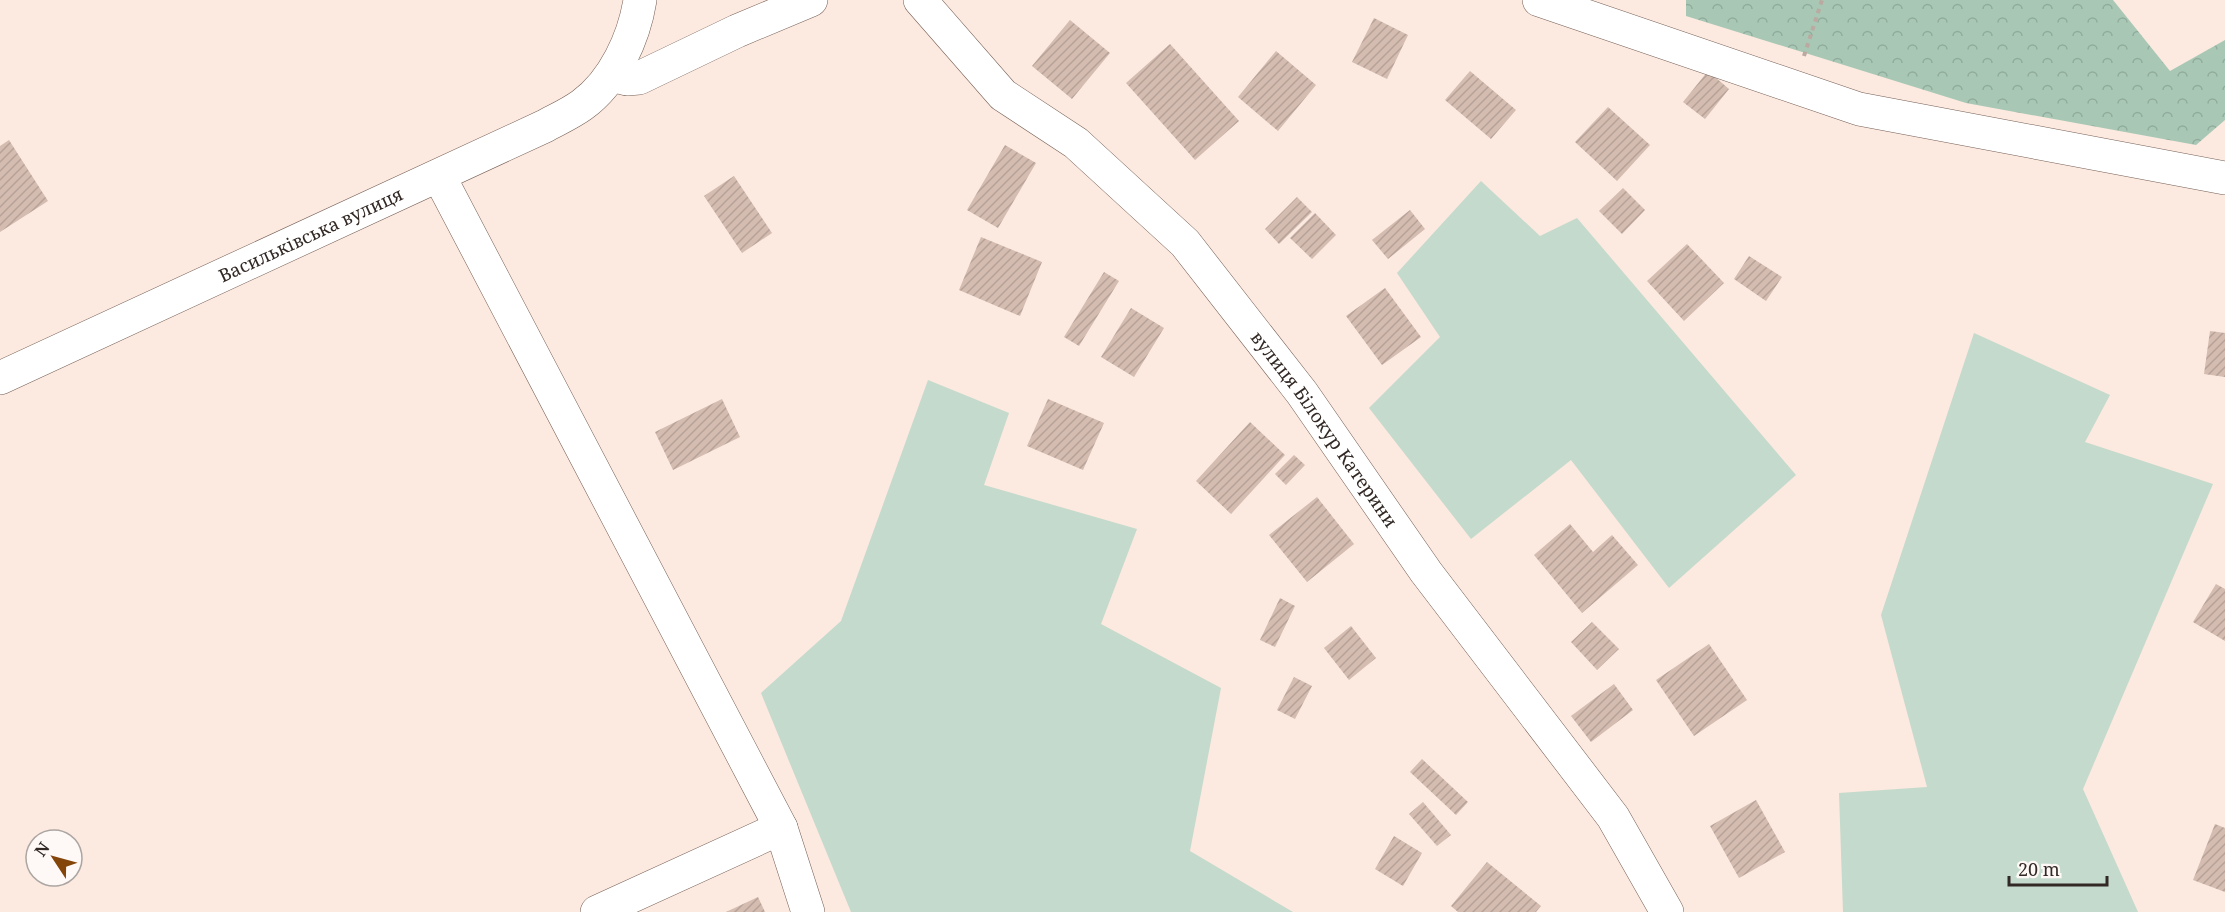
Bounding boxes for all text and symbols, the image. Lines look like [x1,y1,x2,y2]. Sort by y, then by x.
street label: Васильківська вулиця [214,182,406,287]
street label: вулиця Білокур Катерини [1246,326,1403,532]
north arrow [24,828,84,888]
text: N [29,837,55,861]
scale bar [2009,849,2106,887]
text: 20 m [2018,857,2060,881]

